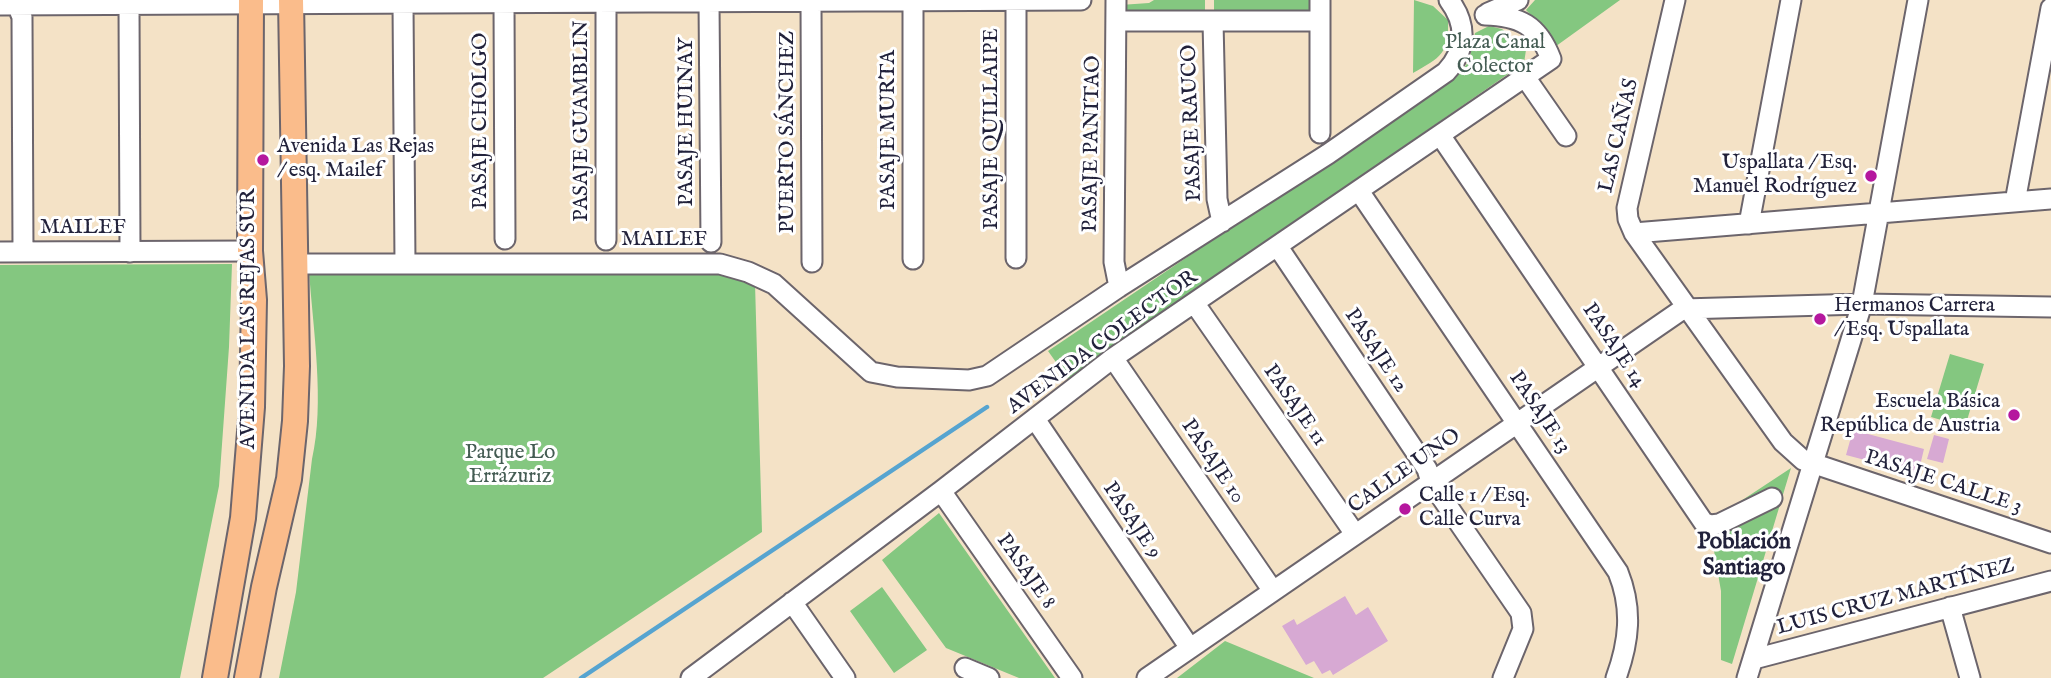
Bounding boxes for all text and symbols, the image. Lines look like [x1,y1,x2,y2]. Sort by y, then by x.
street label: PASAJE GUAMBLIN [570,20,596,222]
street label: PASAJE QUILLAIPE [980,28,1006,230]
street label: PUERTO SÁNCHEZ [776,31,802,233]
park label: Plaza Canal Colector [1445,31,1545,81]
street label: PASAJE CHOLGO [469,32,495,210]
street label: PASAJE HUINAY [675,38,701,206]
street label: PASAJE RAUCO [1178,44,1208,202]
street label: PASAJE MURTA [877,50,903,210]
street label: PASAJE PANITAO [1079,55,1107,233]
street label: LAS CAÑAS [1595,77,1645,195]
place label: Avenida Las Rejas / esq. Mailef [277,135,434,185]
place label: Uspallata / Esq. Manuel Rodríguez [1693,151,1857,201]
marker: Avenida Las Rejas / esq. Mailef [255,152,271,168]
marker: Uspallata / Esq. Manuel Rodríguez [1863,168,1879,184]
street label: AVENIDA LAS REJAS SUR [237,189,263,449]
street label: MAILEF [40,216,126,242]
street label: MAILEF [621,228,707,254]
street label: AVENIDA COLECTOR [1003,266,1203,420]
place label: Hermanos Carrera / Esq. Uspallata [1834,294,1995,344]
street label: PASAJE 14 [1576,299,1650,393]
street label: PASAJE 12 [1338,304,1412,398]
marker: Hermanos Carrera / Esq. Uspallata [1812,311,1828,327]
street label: PASAJE 11 [1257,360,1331,452]
street label: PASAJE 13 [1502,367,1576,459]
place label: Escuela Básica República de Austria [1820,390,2000,440]
marker: Escuela Básica República de Austria [2006,407,2022,423]
street label: PASAJE 10 [1175,415,1249,509]
street label: CALLE UNO [1344,424,1466,520]
park label: Parque Lo Errázuriz [465,441,555,491]
street label: PASAJE CALLE 3 [1861,446,2025,520]
street label: PASAJE 9 [1096,478,1166,564]
place label: Calle 1 / Esq. Calle Curva [1419,484,1530,534]
marker: Calle 1 / Esq. Calle Curva [1397,501,1413,517]
street label: PASAJE 8 [990,529,1060,615]
district label: Población Santiago [1697,529,1791,583]
street label: LUIS CRUZ MARTÍNEZ [1774,554,2018,642]

